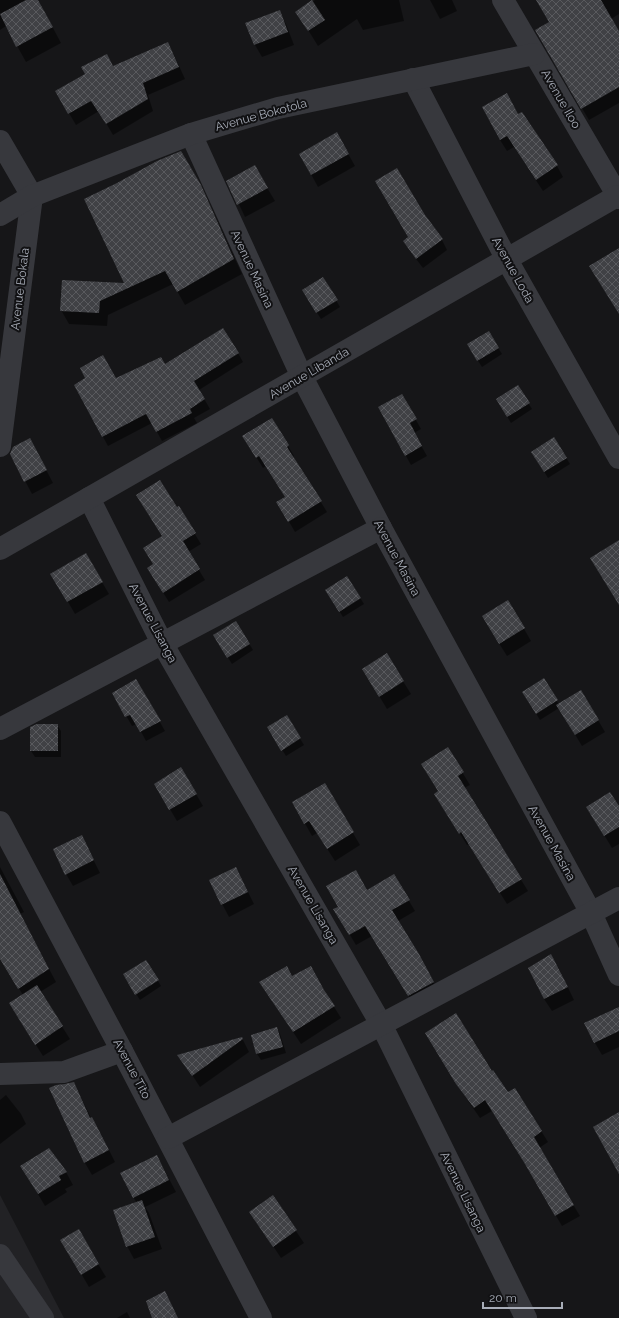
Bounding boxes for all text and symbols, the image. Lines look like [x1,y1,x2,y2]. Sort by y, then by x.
street label: Avenue Iloo [539,67,583,131]
street label: Avenue Bokotola [214,96,308,134]
street label: Avenue Masina [228,228,276,310]
street label: Avenue Loda [489,235,537,305]
street label: Avenue Bokala [8,247,32,331]
street label: Avenue Libanda [267,345,351,401]
street label: Avenue Masina [371,518,423,598]
street label: Avenue Lisanga [126,581,180,665]
street label: Avenue Masina [525,803,579,883]
street label: Avenue Lisanga [285,863,341,947]
street label: Avenue Tito [110,1037,154,1101]
street label: Avenue Lisanga [437,1149,489,1235]
scale bar [483,1284,562,1310]
text: 20 m [489,1291,517,1305]

